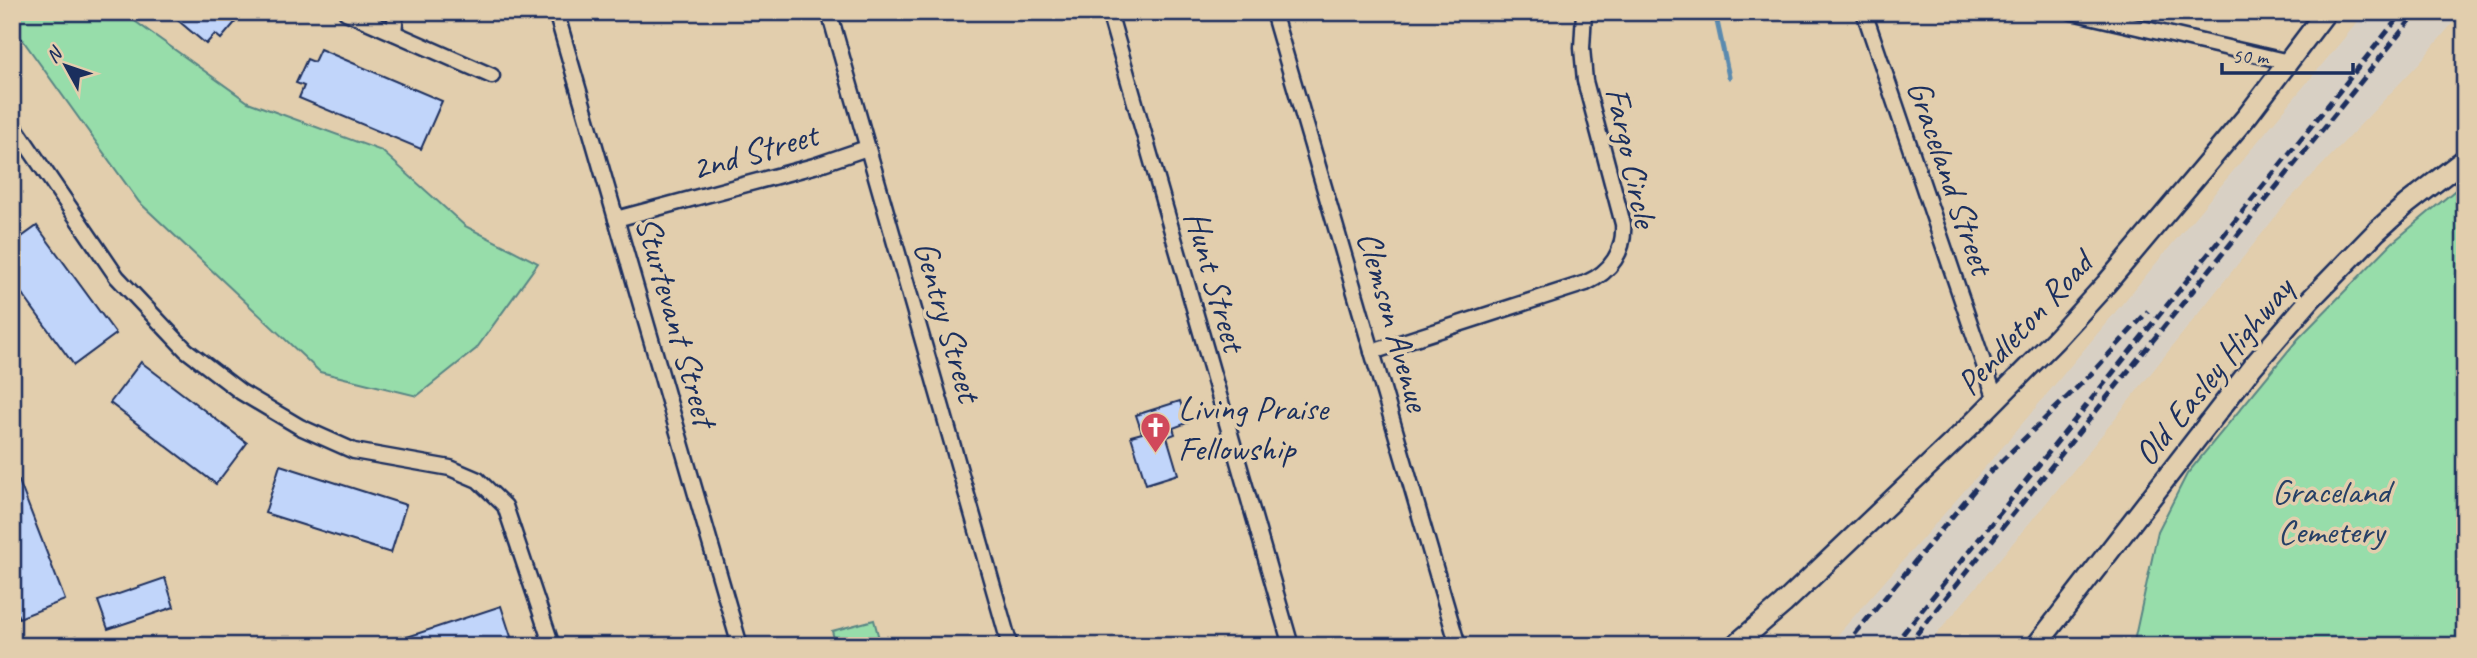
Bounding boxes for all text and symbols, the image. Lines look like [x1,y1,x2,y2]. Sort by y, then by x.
north arrow [32,32,102,102]
scale bar [2222,32,2353,76]
text: N [41,41,69,68]
text: 50 m [2232,43,2270,69]
street label: Graceland Street [1896,74,2006,283]
street label: Fargo Circle [1595,83,1669,234]
street label: 2nd Street [686,111,826,191]
street label: Hunt Street [1174,206,1258,360]
street label: Sturtevant Street [625,211,729,435]
street label: Clemson Avenue [1346,226,1441,419]
street label: Gentry Street [903,236,993,410]
street label: Pendleton Road [1946,238,2106,405]
street label: Old Easley Highway [2123,265,2305,475]
place label: Living Praise Fellowship [1178,386,1331,471]
church icon: Living Praise Fellowship [1138,411,1172,455]
park label: Graceland Cemetery [2272,469,2395,554]

